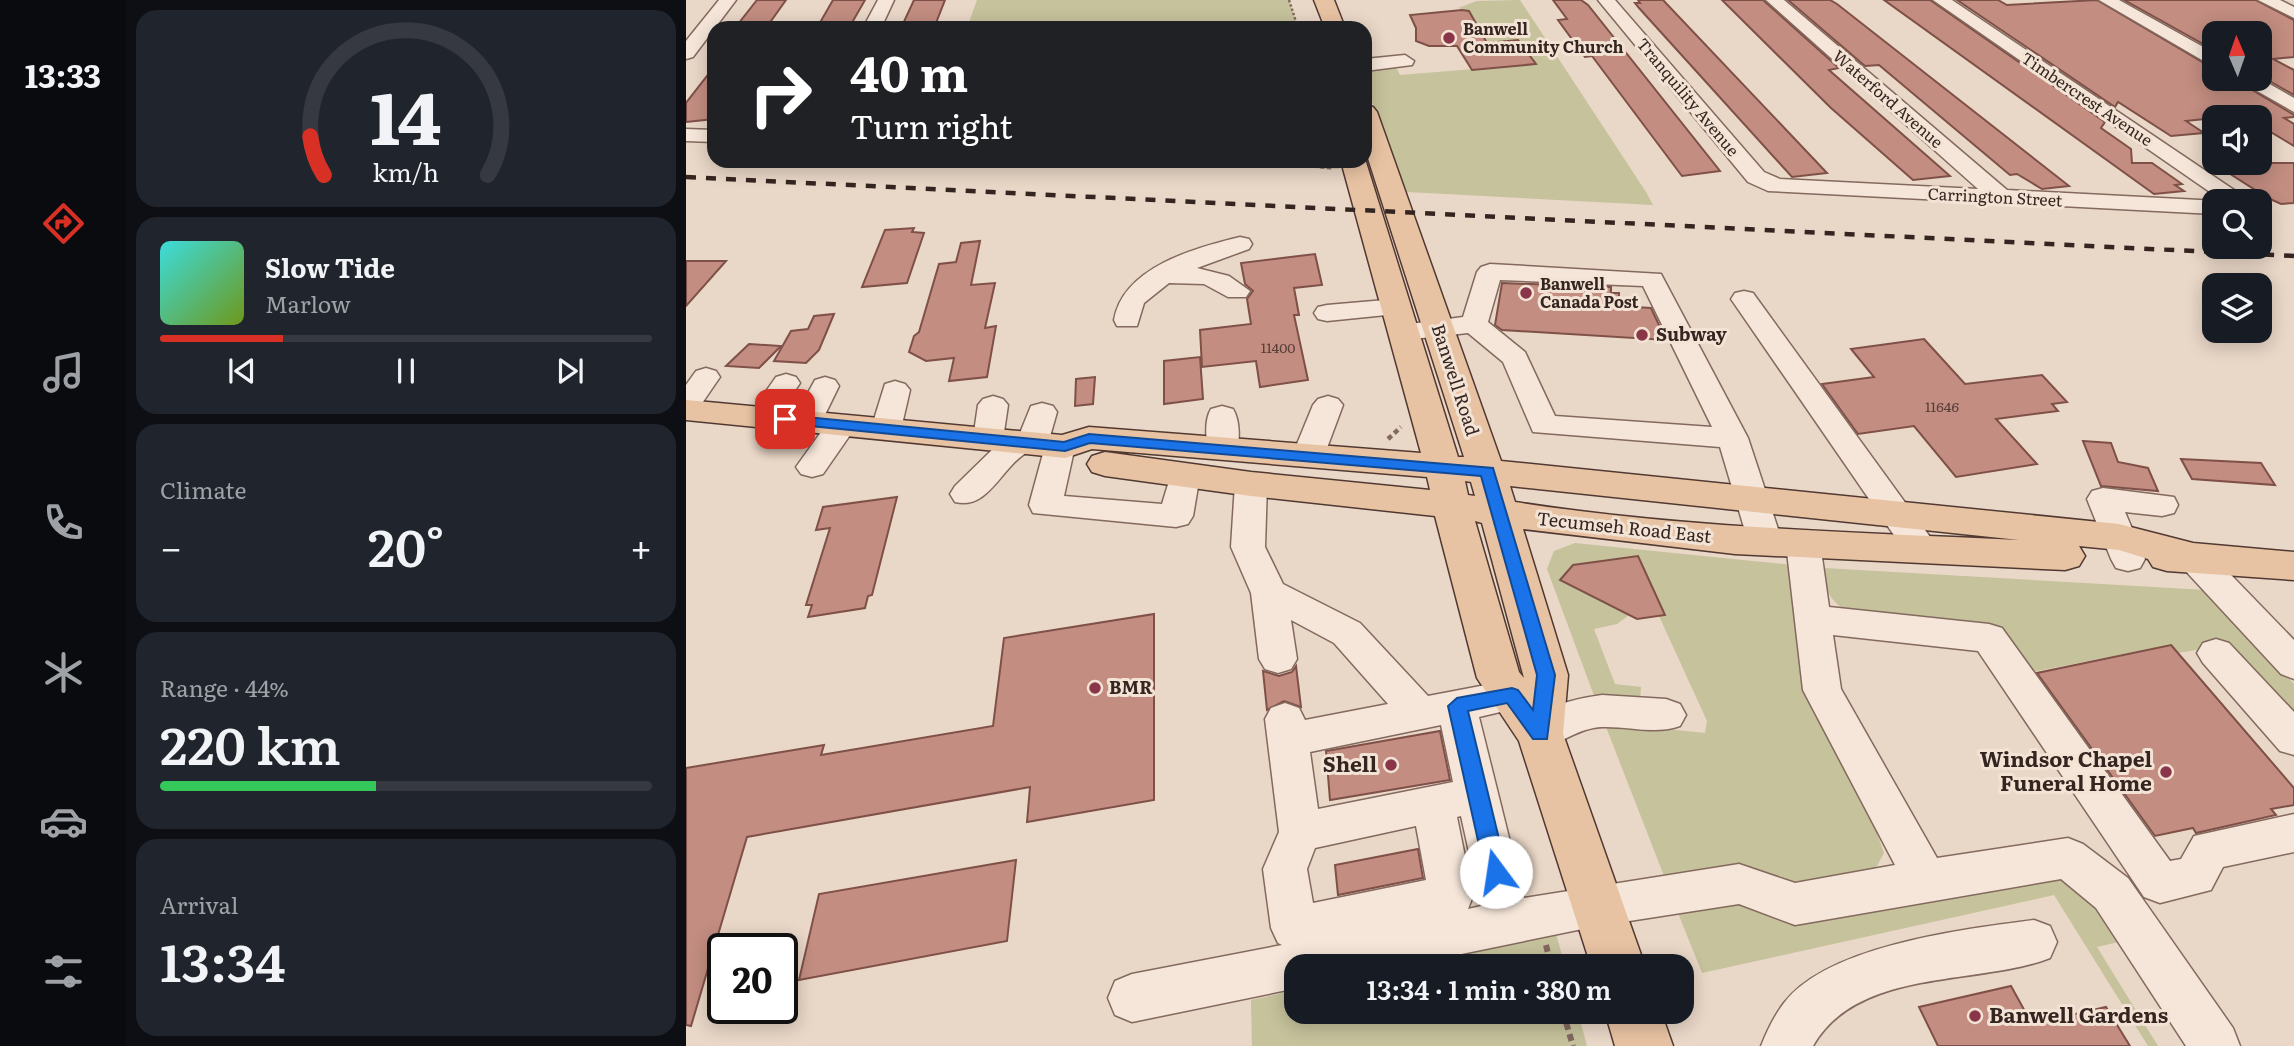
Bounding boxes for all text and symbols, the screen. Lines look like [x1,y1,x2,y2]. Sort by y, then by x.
place label: Banwell Community Church [1463,16,1624,58]
north arrow [2202,21,2272,91]
map controls [2202,21,2272,343]
marker: Banwell Community Church [1441,30,1457,46]
street label: Tranquility Avenue [1632,32,1746,161]
text: 40 m [850,34,968,107]
street label: Waterford Avenue [1828,43,1949,153]
street label: Timbercrest Avenue [2017,45,2158,151]
icon: right [735,49,826,140]
text: 13:33 [25,50,101,98]
text: 14 [370,59,442,167]
text: Turn right [850,101,1012,149]
button: sound [2202,105,2272,175]
text: km/h [373,152,439,189]
street label: Carrington Street [1927,180,2063,212]
button: search [2202,189,2272,259]
icon: directions [39,199,88,248]
text: Slow Tide [265,247,395,286]
place label: Banwell Canada Post [1540,271,1639,313]
button: layers [2202,273,2272,343]
marker: Banwell Canada Post [1518,285,1534,301]
text: Marlow [265,286,351,320]
street label: Banwell Road [1426,320,1487,439]
place label: Subway [1656,320,1727,347]
marker: Subway [1634,327,1650,343]
house number: 11400 [1261,337,1295,357]
icon: music [39,348,88,397]
icon: previous [223,352,261,390]
icon: pause [387,352,425,390]
icon: next [551,352,589,390]
pin [755,389,815,449]
house number: 11646 [1925,396,1960,416]
icon: arrive [766,400,804,438]
text: Climate [160,472,246,506]
icon: phone [39,498,88,547]
street label: Tecumseh Road East [1536,504,1713,549]
text: 20° [368,506,444,583]
text: − [160,517,182,574]
text: + [630,517,652,574]
icon: climate [39,648,88,697]
text: Range · 44% [160,670,289,704]
place label: BMR [1109,673,1153,700]
marker: BMR [1087,680,1103,696]
text: 220 km [160,704,341,781]
place label: Windsor Chapel Funeral Home [1980,742,2152,797]
place label: Shell [1323,747,1377,778]
marker: Shell [1383,757,1399,773]
marker: Windsor Chapel Funeral Home [2158,764,2174,780]
icon: car [39,797,88,846]
position arrow [1459,835,1533,909]
text: Arrival [160,887,239,921]
text: 13:34 [160,921,286,998]
speed limit sign: 20 [707,933,798,1024]
icon: filters [39,947,88,996]
text: 13:34 · 1 min · 380 m [1367,969,1611,1008]
place label: Banwell Gardens [1989,998,2168,1029]
marker: Banwell Gardens [1967,1008,1983,1024]

